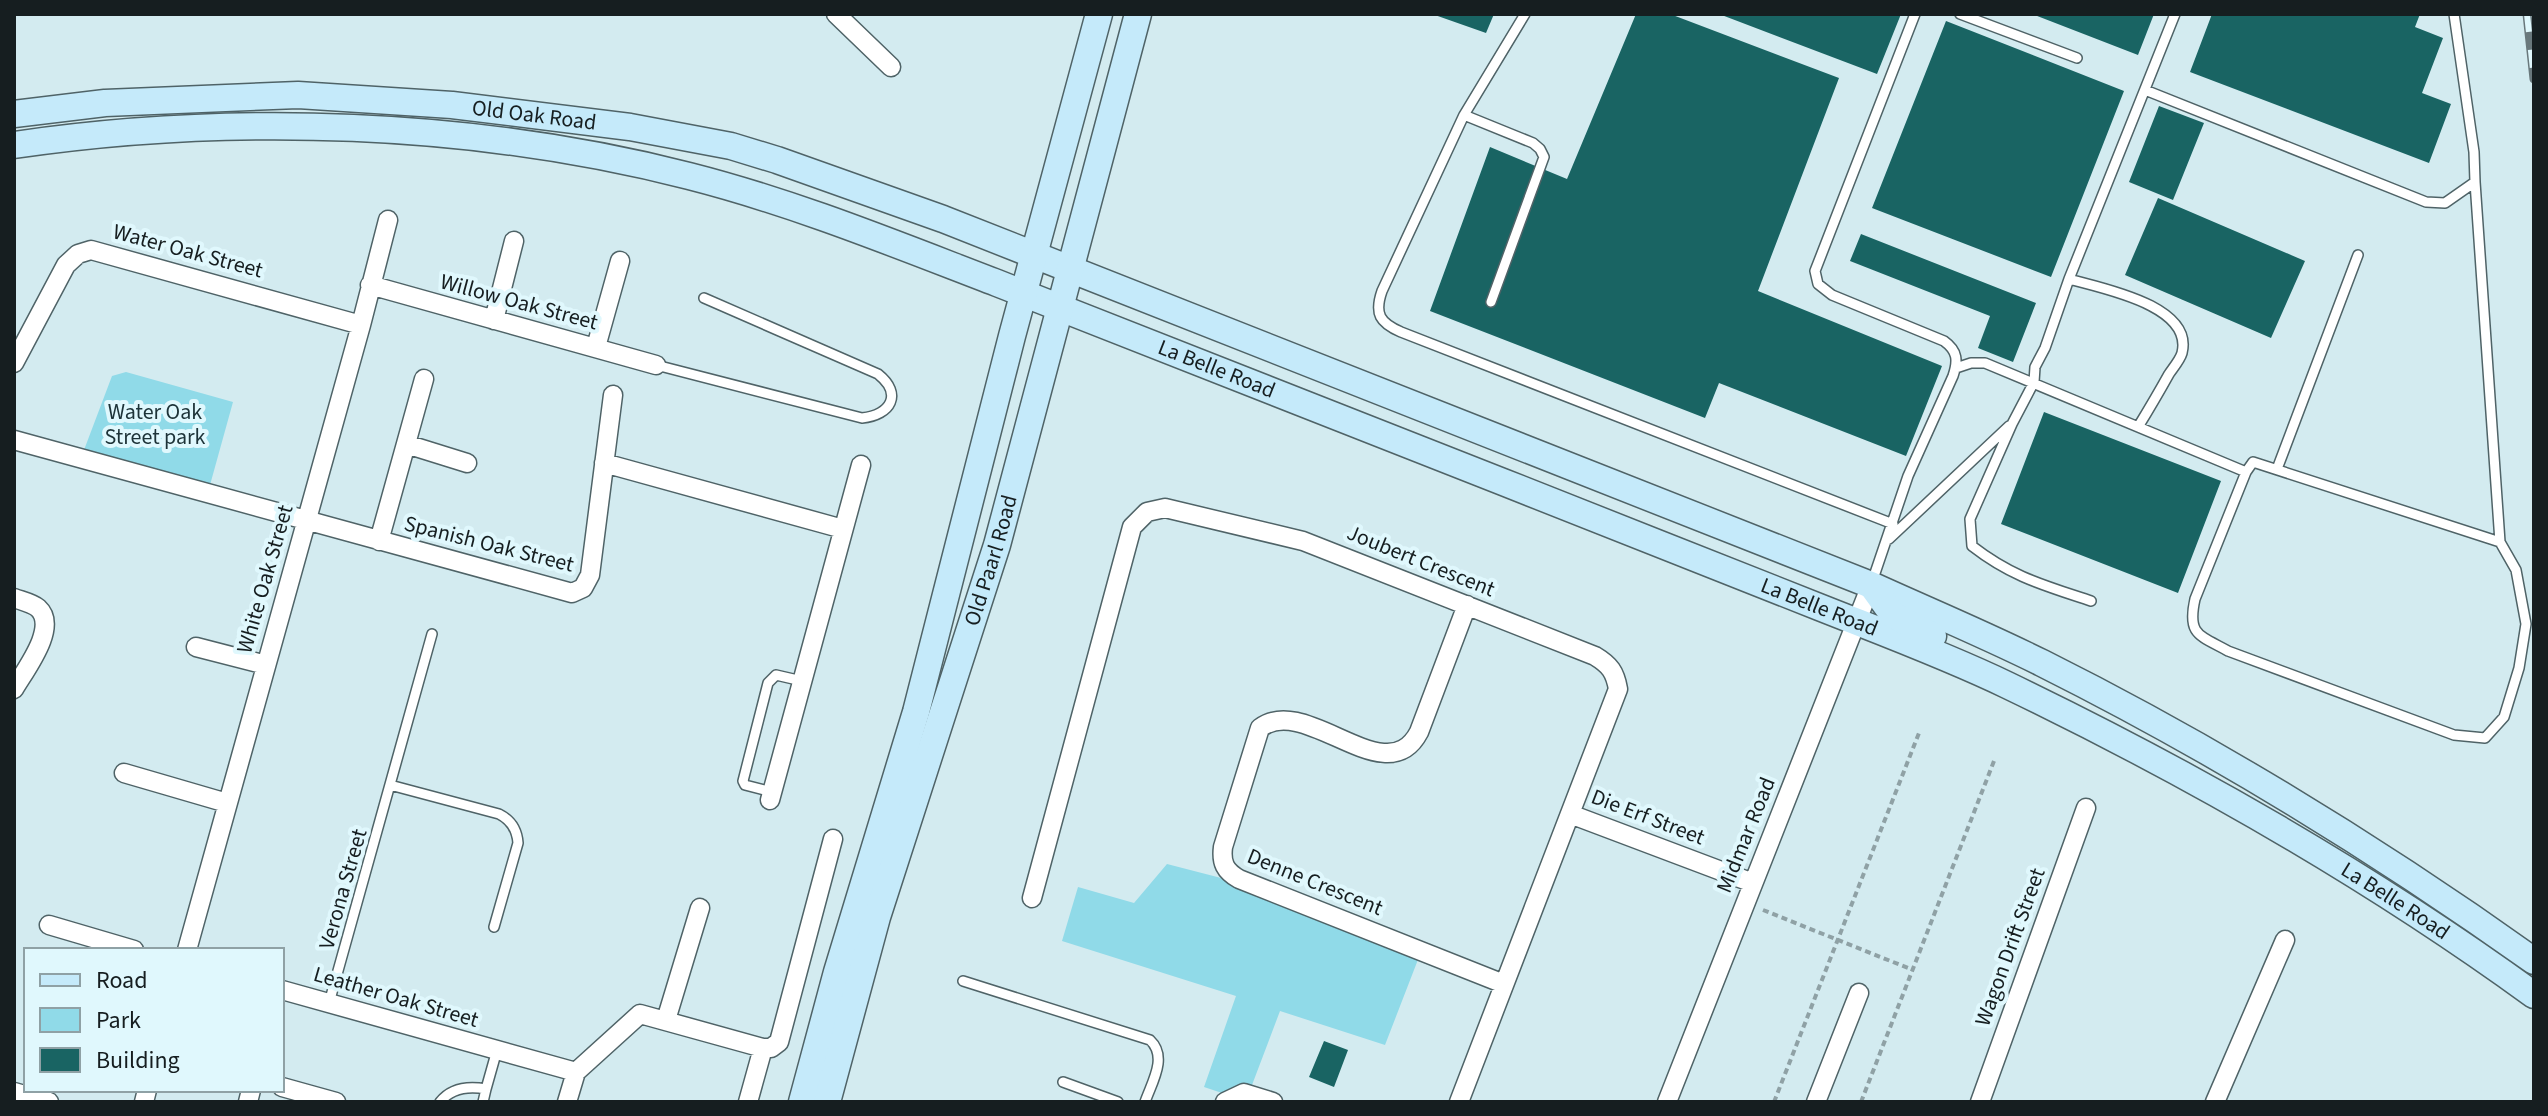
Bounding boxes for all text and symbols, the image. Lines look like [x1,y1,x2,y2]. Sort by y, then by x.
street label: Old Oak Road [470,92,598,139]
street label: Water Oak Street [110,216,267,287]
street label: Willow Oak Street [437,266,602,339]
street label: La Belle Road [1153,331,1280,407]
park label: Water Oak Street park [104,396,206,453]
street label: Old Paarl Road [956,491,1026,630]
street label: White Oak Street [229,500,302,657]
street label: Spanish Oak Street [401,507,578,581]
street label: Joubert Crescent [1342,517,1500,605]
street label: La Belle Road [1756,569,1883,645]
street label: Midmar Road [1708,772,1784,898]
street label: Die Erf Street [1587,781,1710,854]
street label: Verona Street [311,825,376,953]
street label: Denne Crescent [1242,840,1388,924]
street label: La Belle Road [2335,854,2456,948]
street label: Wagon Drift Street [1967,863,2054,1031]
legend [24,948,284,1092]
street label: Leather Oak Street [310,958,483,1036]
text: Road [96,963,148,998]
text: Park [96,1003,141,1038]
text: Building [96,1043,180,1078]

